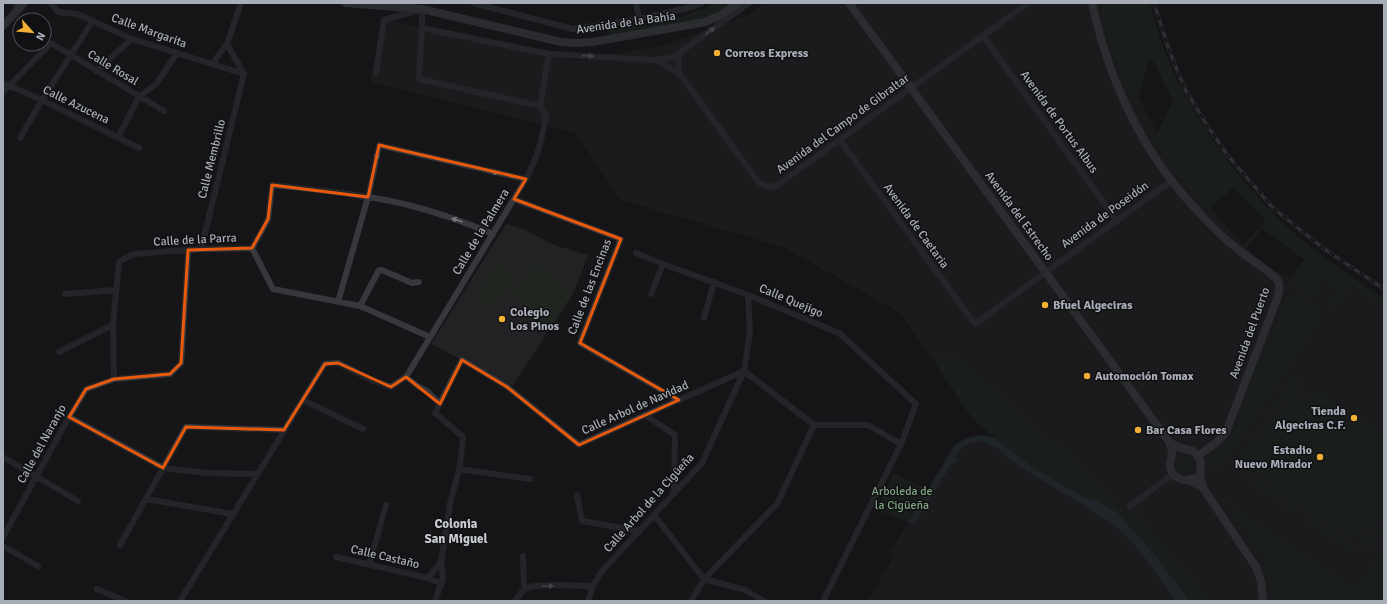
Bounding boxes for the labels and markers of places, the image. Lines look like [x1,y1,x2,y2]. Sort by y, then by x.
place label: Correos Express [725,46,809,61]
marker: Correos Express [712,48,722,58]
place label: Bfuel Algeciras [1053,298,1133,313]
marker: Bfuel Algeciras [1040,300,1050,310]
place label: Colegio Los Pinos [510,305,560,334]
marker: Colegio Los Pinos [497,314,507,324]
place label: Automoción Tomax [1095,369,1194,384]
marker: Automoción Tomax [1082,371,1092,381]
place label: Tienda Algeciras C.F. [1275,404,1346,433]
marker: Tienda Algeciras C.F. [1349,413,1359,423]
place label: Bar Casa Flores [1146,423,1227,438]
marker: Bar Casa Flores [1133,425,1143,435]
place label: Estadio Nuevo Mirador [1235,443,1312,472]
marker: Estadio Nuevo Mirador [1315,452,1325,462]

